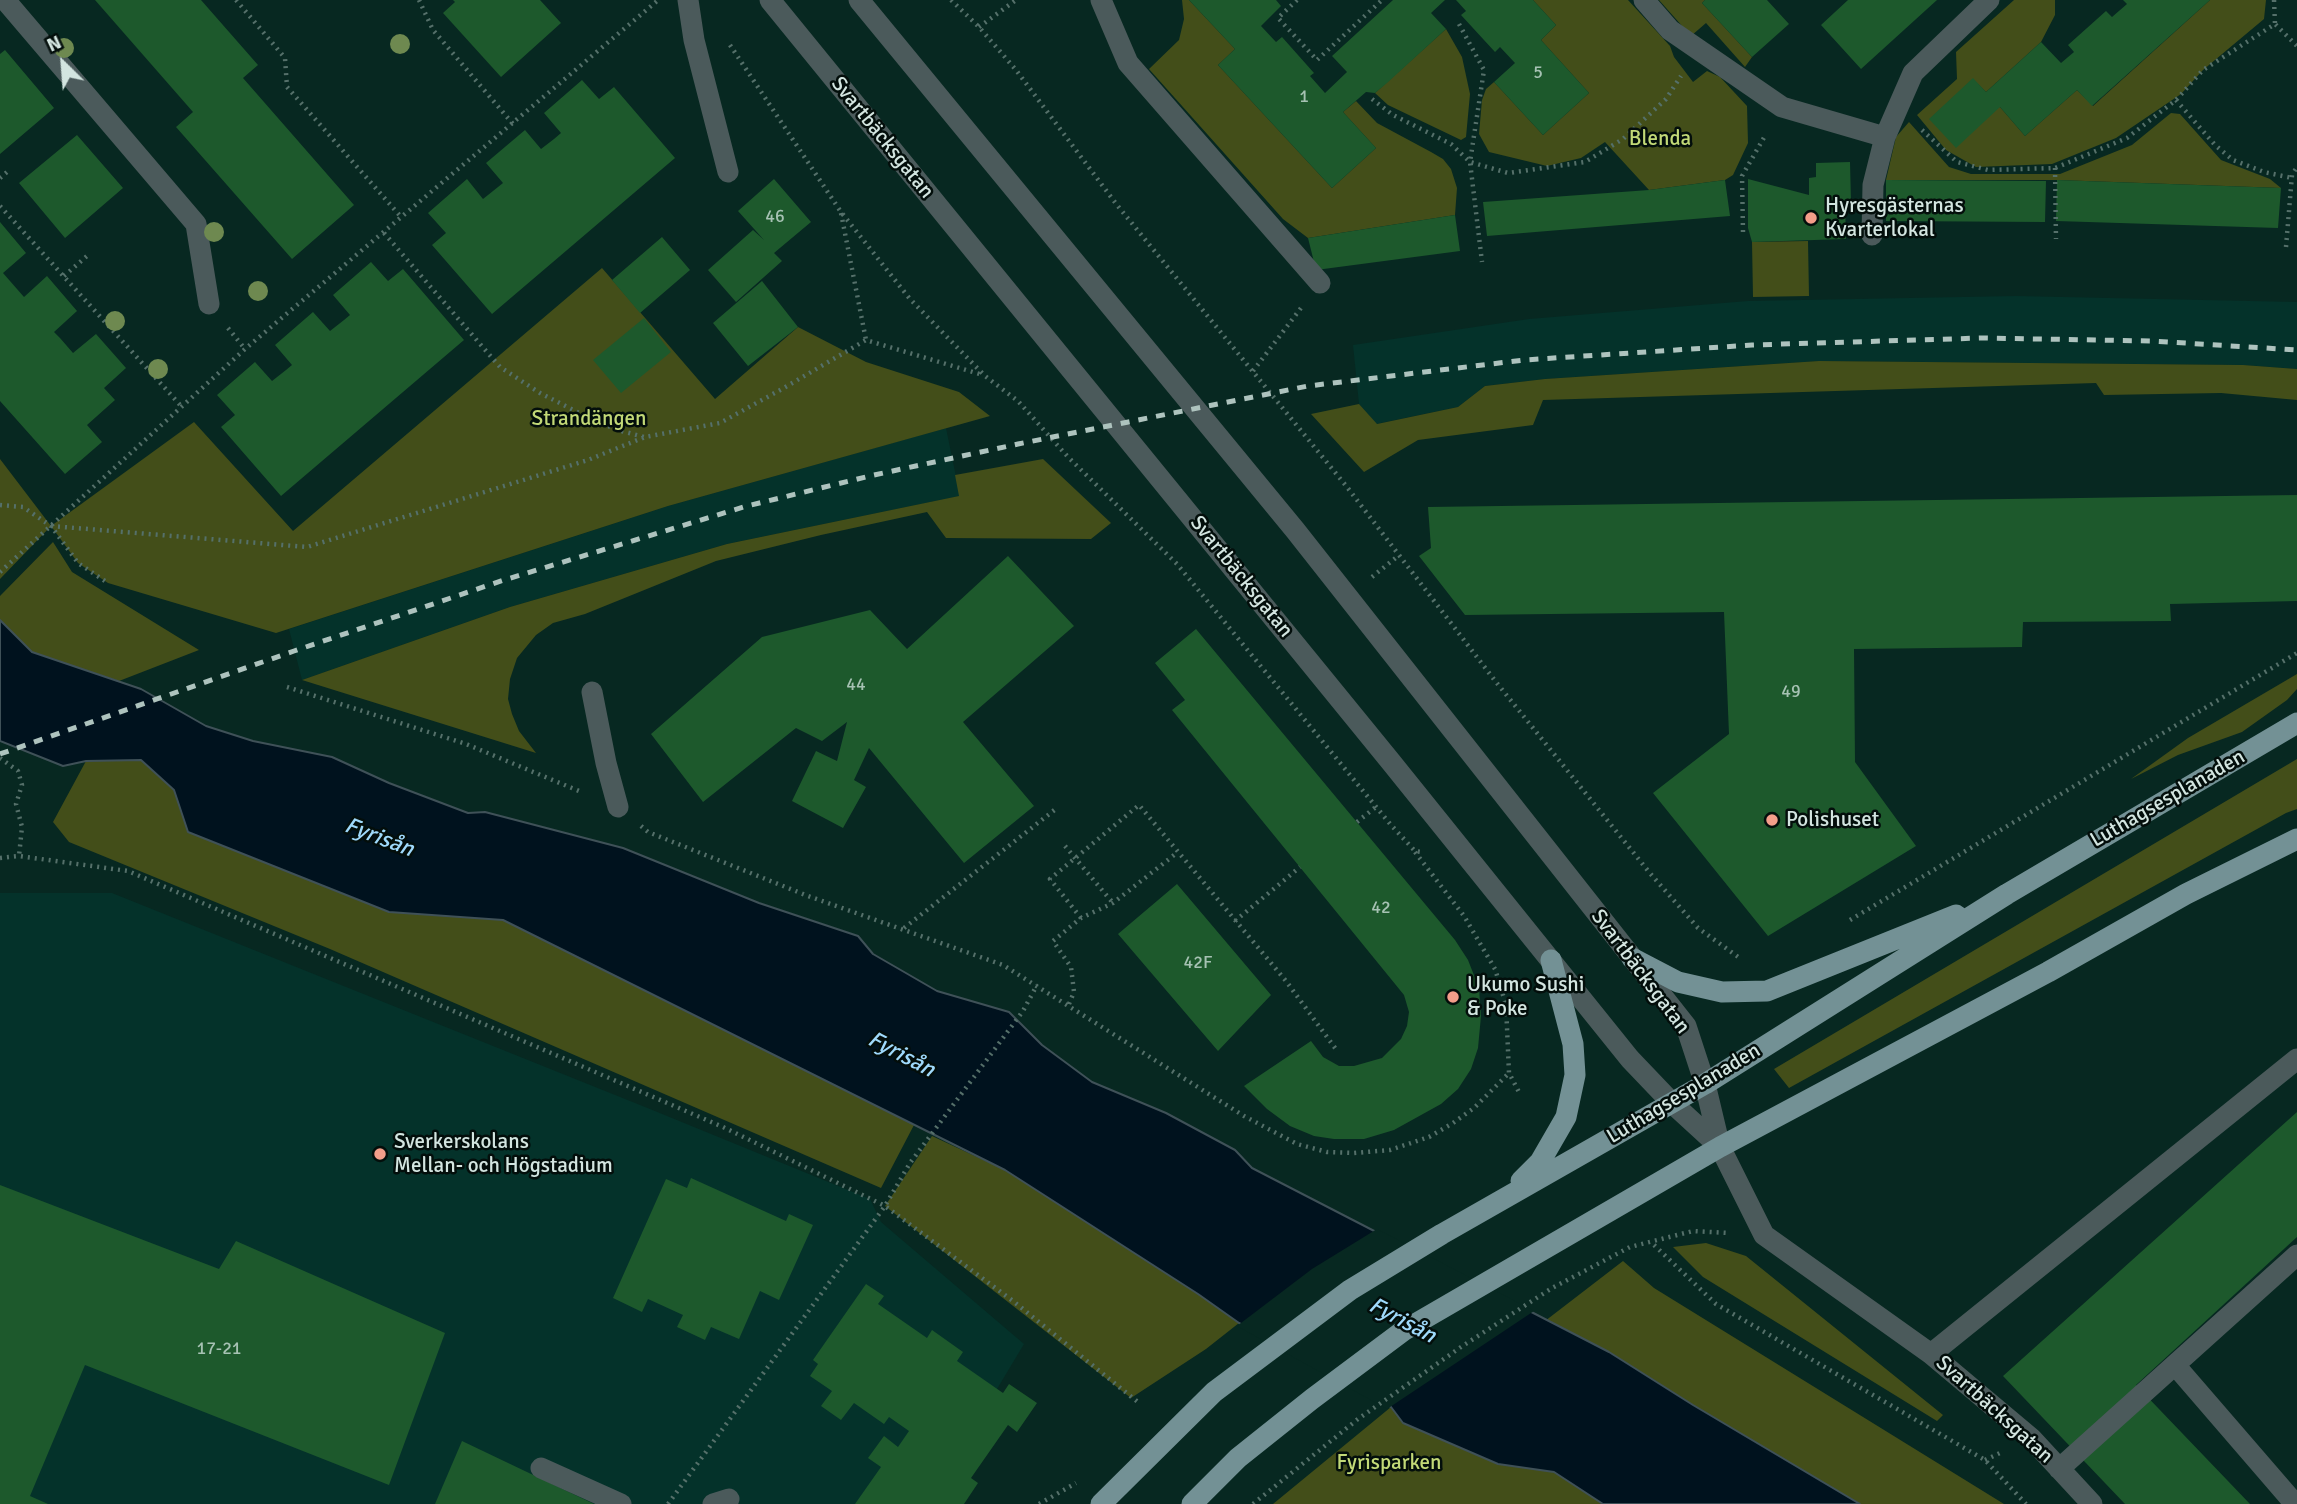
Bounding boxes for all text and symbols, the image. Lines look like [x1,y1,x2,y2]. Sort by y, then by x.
north arrow [28,28,98,98]
text: N [43,30,65,58]
house number: 5 [1533,62,1543,84]
street label: Svartbäcksgatan [825,72,939,204]
house number: 1 [1299,86,1309,108]
park label: Blenda [1629,126,1691,152]
place label: Hyresgästernas Kvarterlokal [1825,193,1964,243]
house number: 46 [765,206,785,228]
marker: Hyresgästernas Kvarterlokal [1803,210,1819,226]
park label: Strandängen [532,406,646,432]
street label: Svartbäcksgatan [1184,511,1298,643]
house number: 44 [846,674,866,696]
house number: 49 [1781,681,1801,703]
street label: Luthagsesplanaden [2086,745,2250,853]
place label: Polishuset [1786,807,1879,833]
water label: Fyrisån [341,812,417,864]
marker: Polishuset [1764,812,1780,828]
house number: 42 [1371,897,1391,919]
street label: Svartbäcksgatan [1585,905,1695,1039]
house number: 42F [1184,952,1212,974]
place label: Ukumo Sushi & Poke [1467,972,1584,1022]
marker: Ukumo Sushi & Poke [1445,989,1461,1005]
water label: Fyrisån [863,1026,939,1084]
street label: Luthagsesplanaden [1603,1038,1765,1150]
place label: Sverkerskolans Mellan- och Högstadium [394,1129,613,1179]
marker: Sverkerskolans Mellan- och Högstadium [372,1146,388,1162]
water label: Fyrisån [1364,1292,1440,1350]
house number: 17-21 [196,1338,242,1360]
street label: Svartbäcksgatan [1930,1351,2058,1469]
park label: Fyrisparken [1337,1450,1441,1476]

